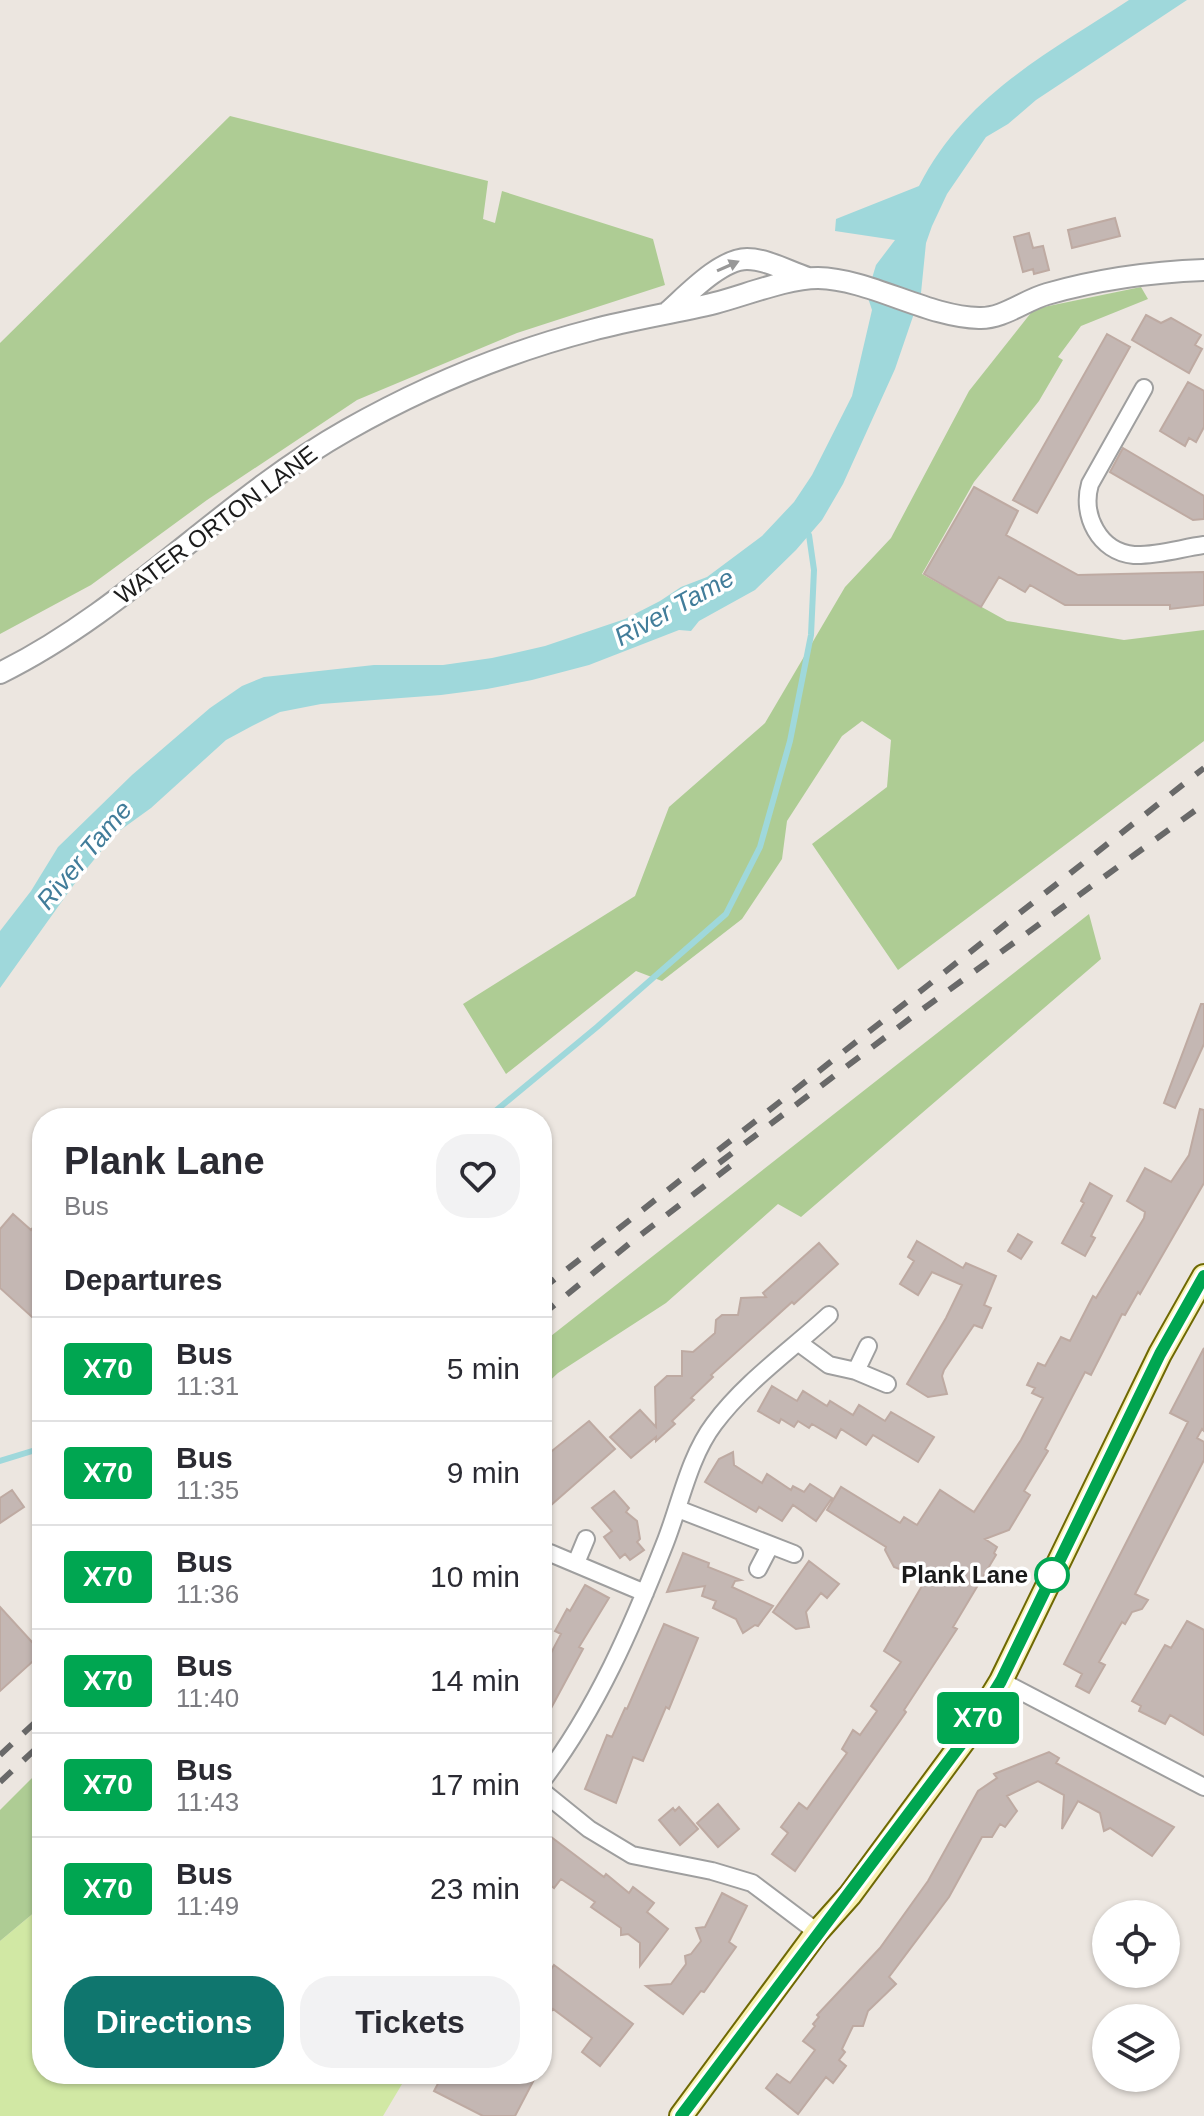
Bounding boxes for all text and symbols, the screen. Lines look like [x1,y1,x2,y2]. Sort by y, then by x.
one-way arrow [716,259,739,273]
street label: WATER ORTON LANE [109,440,322,609]
water label: River Tame [609,562,739,652]
water label: River Tame [30,795,138,915]
button: heart [436,1134,520,1218]
text: Plank Lane [64,1140,265,1182]
text: Bus [64,1191,109,1221]
text: Departures [64,1263,222,1296]
text: Bus [176,1337,233,1370]
text: 5 min [447,1352,520,1385]
text: X70 [83,1353,133,1384]
text: 11:31 [176,1371,239,1401]
text: Bus [176,1441,233,1474]
text: 9 min [447,1456,520,1489]
text: X70 [83,1457,133,1488]
text: 11:35 [176,1475,239,1505]
text: Bus [176,1545,233,1578]
marker: Plank Lane [1035,1558,1069,1592]
text: 10 min [430,1560,520,1593]
text: X70 [83,1561,133,1592]
place label: Plank Lane [901,1561,1028,1588]
text: 11:36 [176,1579,239,1609]
text: Bus [176,1649,233,1682]
text: 14 min [430,1664,520,1697]
text: X70 [83,1665,133,1696]
text: 11:40 [176,1683,239,1713]
line badge: X70 [932,1692,1024,1744]
text: X70 [953,1702,1003,1733]
text: Bus [176,1753,233,1786]
text: 17 min [430,1768,520,1801]
text: X70 [83,1769,133,1800]
text: 11:43 [176,1787,239,1817]
text: Bus [176,1857,233,1890]
text: 23 min [430,1872,520,1905]
text: X70 [83,1873,133,1904]
text: 11:49 [176,1891,239,1921]
map controls [1092,1900,1180,2092]
button: locate [1092,1900,1180,1988]
button: Directions [64,1976,284,2068]
button: Tickets [300,1976,520,2068]
button: layers [1092,2004,1180,2092]

